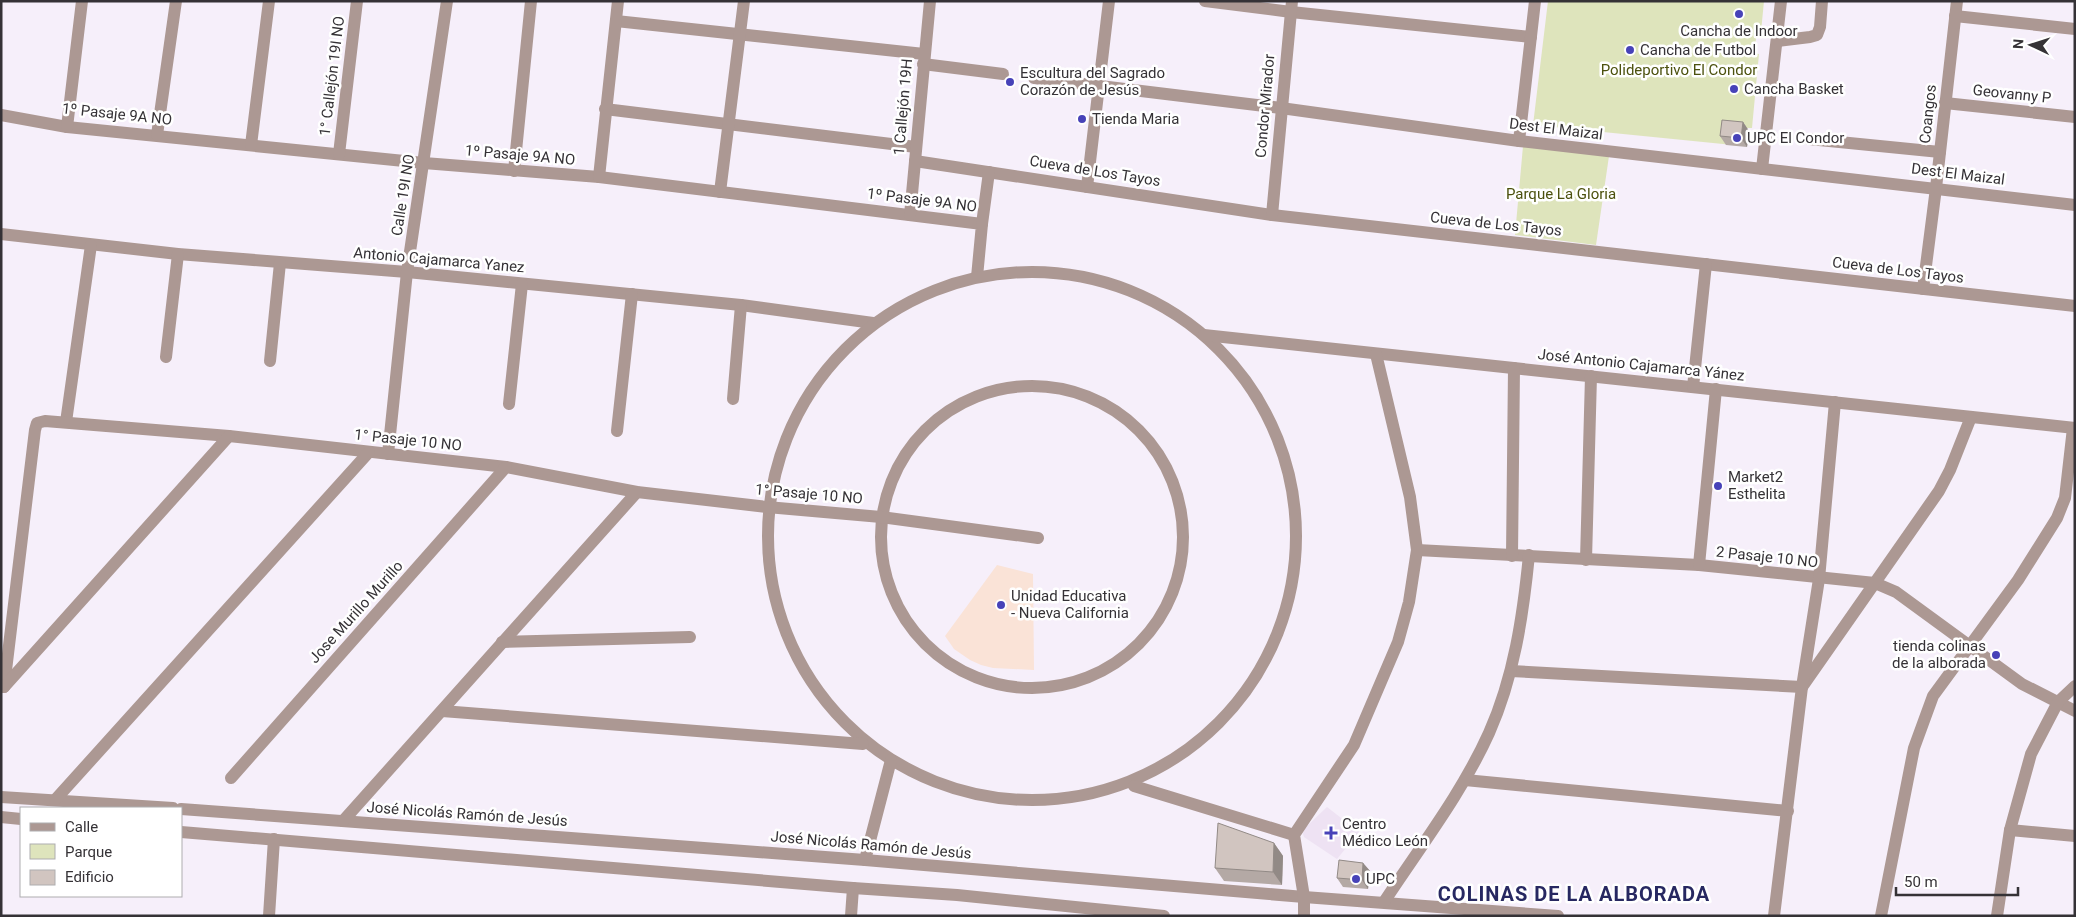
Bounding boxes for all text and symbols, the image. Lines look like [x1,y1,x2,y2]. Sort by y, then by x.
marker: Cancha de Indoor [1733,8,1745,20]
street label: 1° Callejón 19I NO [316,15,348,137]
north arrow [2006,20,2056,70]
place label: Cancha de Indoor [1680,22,1798,40]
text: N [2010,39,2026,50]
place label: Cancha de Futbol [1640,41,1756,59]
marker: Cancha de Futbol [1624,44,1636,56]
street label: Condor Mirador [1251,53,1279,159]
street label: 1 Callejón 19H [890,58,916,156]
park label: Polideportivo El Condor [1601,61,1757,79]
place label: Escultura del Sagrado Corazón de Jesús [1020,64,1165,99]
marker: Escultura del Sagrado Corazón de Jesús [1004,76,1016,88]
place label: Cancha Basket [1744,80,1844,98]
street label: Geovanny P [1972,81,2052,107]
marker: Cancha Basket [1728,83,1740,95]
street label: Coangos [1916,83,1940,145]
street label: 1º Pasaje 9A NO [61,99,173,129]
place label: Tienda Maria [1092,110,1179,128]
marker: Tienda Maria [1076,113,1088,125]
street label: Dest El Maizal [1508,114,1604,144]
place label: UPC El Condor [1747,129,1844,147]
marker: UPC El Condor [1731,132,1743,144]
street label: 1º Pasaje 9A NO [464,141,576,169]
street label: Cueva de Los Tayos [1028,152,1162,190]
street label: Calle 19I NO [388,153,418,237]
street label: Dest El Maizal [1910,159,2006,189]
street label: 1º Pasaje 9A NO [866,184,978,216]
park label: Parque La Gloria [1506,185,1616,203]
street label: Cueva de Los Tayos [1429,208,1563,240]
street label: Antonio Cajamarca Yanez [353,244,525,276]
street label: Cueva de Los Tayos [1831,253,1965,287]
street label: José Antonio Cajamarca Yánez [1537,345,1745,385]
street label: 1° Pasaje 10 NO [353,425,463,455]
place label: Market2 Esthelita [1728,468,1786,503]
street label: 1° Pasaje 10 NO [754,480,864,508]
marker: Market2 Esthelita [1712,480,1724,492]
street label: 2 Pasaje 10 NO [1715,543,1819,571]
street label: Jose Murillo Murillo [305,557,407,667]
place label: Unidad Educativa - Nueva California [1011,587,1129,622]
marker: Unidad Educativa - Nueva California [995,599,1007,611]
place label: tienda colinas de la alborada [1892,637,1986,672]
marker: tienda colinas de la alborada [1990,649,2002,661]
street label: José Nicolás Ramón de Jesús [366,798,568,830]
legend [20,807,182,897]
place label: Centro Médico León [1342,815,1428,850]
text: Calle [65,818,98,836]
marker: Centro Médico León [1324,826,1338,840]
street label: José Nicolás Ramón de Jesús [770,827,972,863]
text: Parque [65,843,112,861]
scale bar [1896,864,2018,896]
text: Edificio [65,868,114,886]
place label: UPC [1366,870,1395,888]
marker: UPC [1350,873,1362,885]
text: 50 m [1904,873,1938,891]
district label: COLINAS DE LA ALBORADA [1438,882,1710,906]

